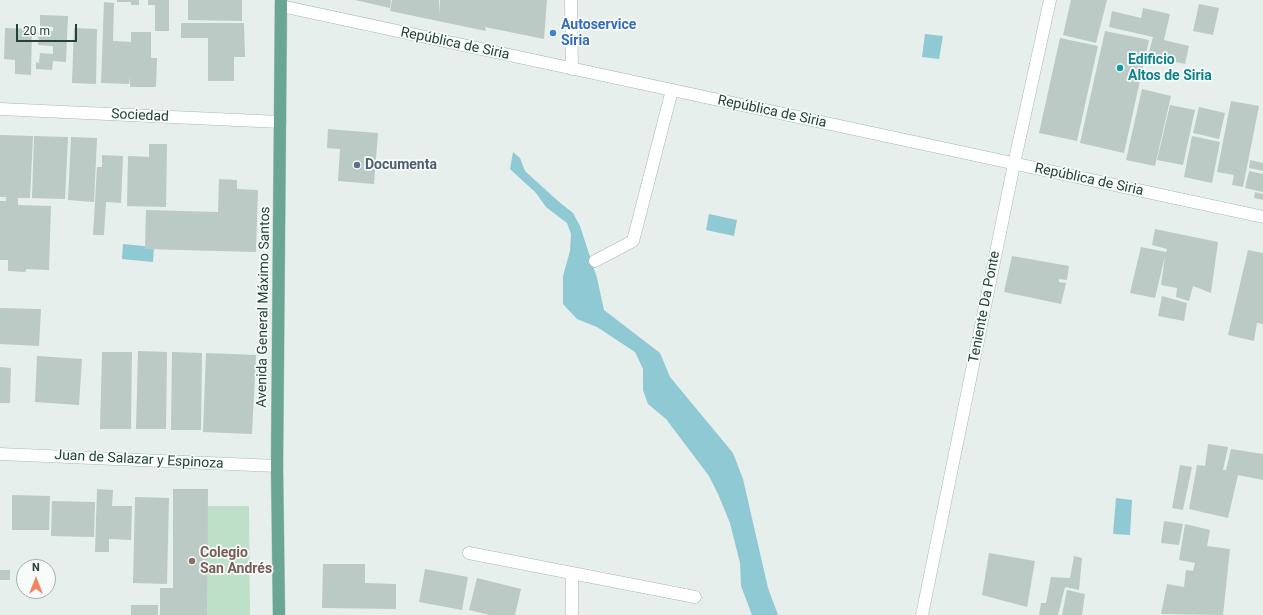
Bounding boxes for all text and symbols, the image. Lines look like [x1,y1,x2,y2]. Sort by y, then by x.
scale bar [18,16,79,42]
place label: Autoservice Siria [561,17,636,50]
text: 20 m [23,24,50,38]
street label: República de Siria [399,24,511,64]
marker: Autoservice Siria [548,28,558,38]
place label: Edificio Altos de Siria [1128,52,1212,84]
marker: Edificio Altos de Siria [1115,63,1125,73]
street label: República de Siria [716,92,828,132]
street label: Sociedad [111,106,169,126]
place label: Documenta [365,157,437,173]
marker: Documenta [352,160,362,170]
street label: República de Siria [1033,160,1145,200]
street label: Avenida General Máximo Santos [254,206,274,408]
street label: Teniente Da Ponte [966,250,1004,364]
street label: Juan de Salazar y Espinoza [54,447,224,473]
place label: Colegio San Andrés [200,545,272,578]
marker: Colegio San Andrés [187,556,197,566]
north arrow [16,559,56,599]
text: N [32,561,40,574]

